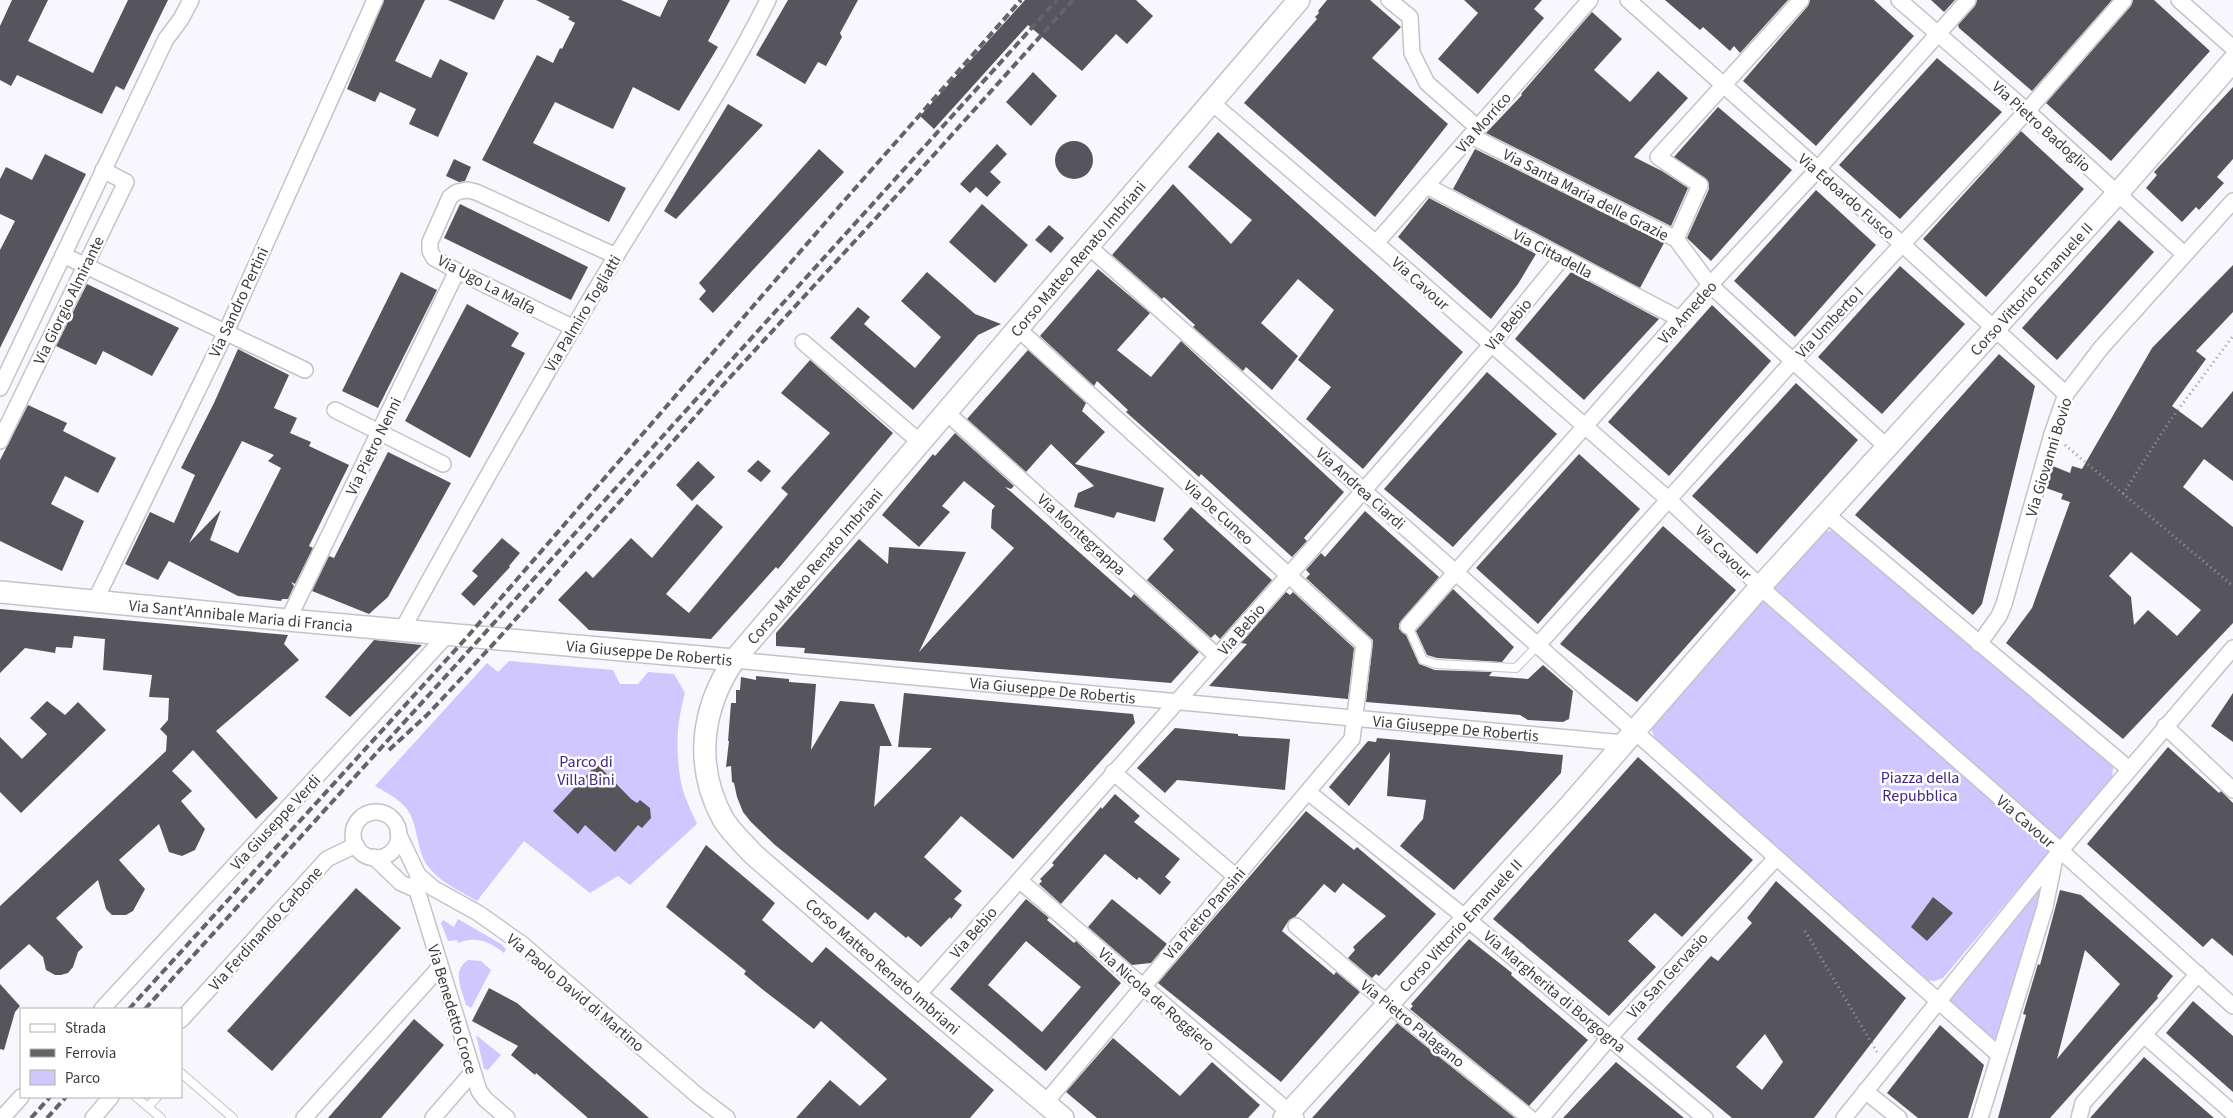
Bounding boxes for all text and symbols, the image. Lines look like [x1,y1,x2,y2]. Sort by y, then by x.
street label: Via Pietro Badoglio [1987,76,2096,177]
street label: Via Morrico [1451,87,1516,158]
street label: Via Santa Maria delle Grazie [1499,143,1672,246]
street label: Via Edoardo Fusco [1793,148,1900,245]
street label: Corso Matteo Renato Imbriani [1005,176,1151,342]
street label: Corso Vittorio Emanuele II [1965,218,2098,361]
street label: Via Cittadella [1509,224,1596,284]
street label: Via Giorgio Almirante [28,233,110,368]
street label: Via Sandro Pertini [204,244,274,361]
street label: Via Ugo La Malfa [433,250,540,320]
street label: Via Palmiro Togliatti [539,251,627,376]
street label: Via Cavour [1387,252,1454,316]
street label: Via Amedeo [1653,276,1722,349]
street label: Via Umberto I [1791,282,1869,363]
street label: Via Bebio [1480,294,1537,356]
street label: Via Pietro Nenni [341,394,407,499]
street label: Via Giovanni Bovio [2020,395,2078,520]
street label: Via Andrea Ciardi [1311,443,1410,535]
street label: Via De Cuneo [1178,475,1258,550]
street label: Corso Matteo Renato Imbriani [742,484,888,649]
street label: Via Montegrappa [1032,489,1130,581]
street label: Via Cavour [1690,520,1757,586]
street label: Via Sant'Annibale Maria di Francia [128,595,354,638]
street label: Via Bebio [1213,599,1270,660]
street label: Via Giuseppe De Robertis [565,635,733,672]
street label: Via Giuseppe De Robertis [969,672,1137,710]
street label: Via Giuseppe De Robertis [1372,710,1540,747]
park label: Parco di Villa Bini [557,751,615,791]
park label: Piazza della Repubblica [1881,767,1959,807]
street label: Via Giuseppe Verdi [226,770,326,875]
street label: Via Cavour [1991,790,2060,854]
street label: Corso Vittorio Emanuele II [1394,855,1527,997]
street label: Via Ferdinando Carbone [204,862,328,996]
street label: Via Pietro Pansini [1159,863,1251,964]
street label: Corso Matteo Renato Imbriani [800,893,964,1040]
street label: Via Bebio [945,902,1002,963]
street label: Via Margherita di Borgogna [1478,926,1630,1058]
street label: Via Paolo David di Martino [502,928,649,1057]
street label: Via San Gervasio [1622,928,1713,1024]
street label: Via Benedetto Croce [422,942,482,1077]
street label: Via Nicola de Roggiero [1093,943,1220,1057]
street label: Via Pietro Palagano [1355,975,1469,1073]
legend [20,1008,182,1098]
text: Strada [65,1018,106,1039]
text: Ferrovia [65,1043,116,1064]
text: Parco [65,1068,100,1089]

